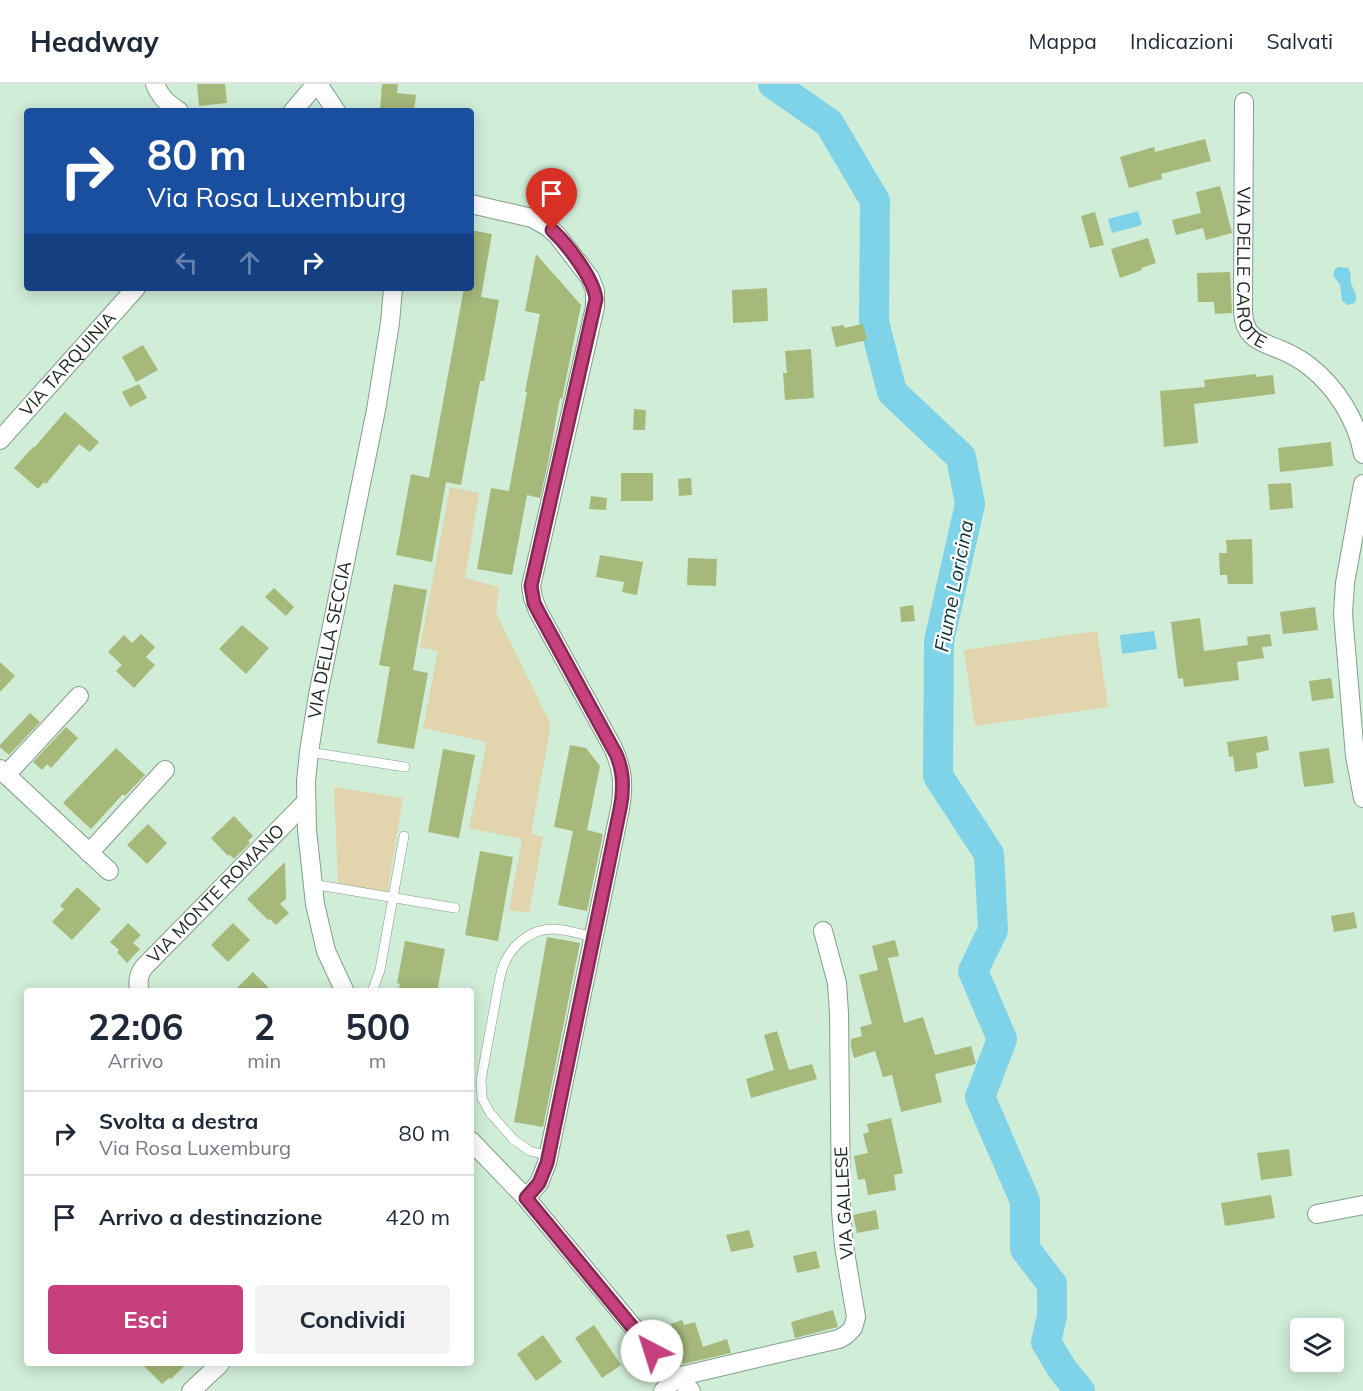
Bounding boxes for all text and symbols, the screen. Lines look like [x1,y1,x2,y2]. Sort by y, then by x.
text: Headway [30,24,159,59]
text: Mappa [1029,28,1097,54]
text: Indicazioni [1130,28,1233,54]
text: Salvati [1266,28,1333,54]
text: 80 m [147,128,247,181]
icon: right [48,132,126,210]
pin [526,168,577,230]
icon: arrive [535,177,568,210]
text: Via Rosa Luxemburg [147,180,406,214]
street label: VIA DELLE CAROTE [1232,187,1271,353]
icon: left [170,246,203,279]
icon: ahead [233,246,266,279]
icon: right [296,246,329,279]
street label: VIA TARQUINIA [15,306,121,421]
water label: Fiume Loricina [928,518,979,654]
street label: VIA DELLA SECCIA [302,559,356,720]
street label: VIA MONTE ROMANO [142,819,289,968]
text: 22:06 [88,1004,183,1049]
text: 2 [253,1004,275,1049]
text: 500 [345,1004,410,1049]
text: Arrivo [108,1048,164,1073]
text: min [247,1048,281,1073]
text: m [369,1048,386,1073]
text: Svolta a destra [99,1107,258,1135]
icon: right [48,1117,81,1150]
text: 80 m [399,1119,450,1147]
text: Via Rosa Luxemburg [99,1135,291,1160]
street label: VIA GALLESE [829,1146,858,1260]
icon: arrive [48,1201,81,1234]
text: Arrivo a destinazione [99,1203,322,1231]
text: 420 m [385,1203,450,1231]
button: Esci [48,1285,243,1354]
button: Condividi [255,1285,450,1354]
map controls [1290,1318,1344,1372]
button: layers [1290,1318,1344,1372]
position arrow [620,1319,684,1383]

